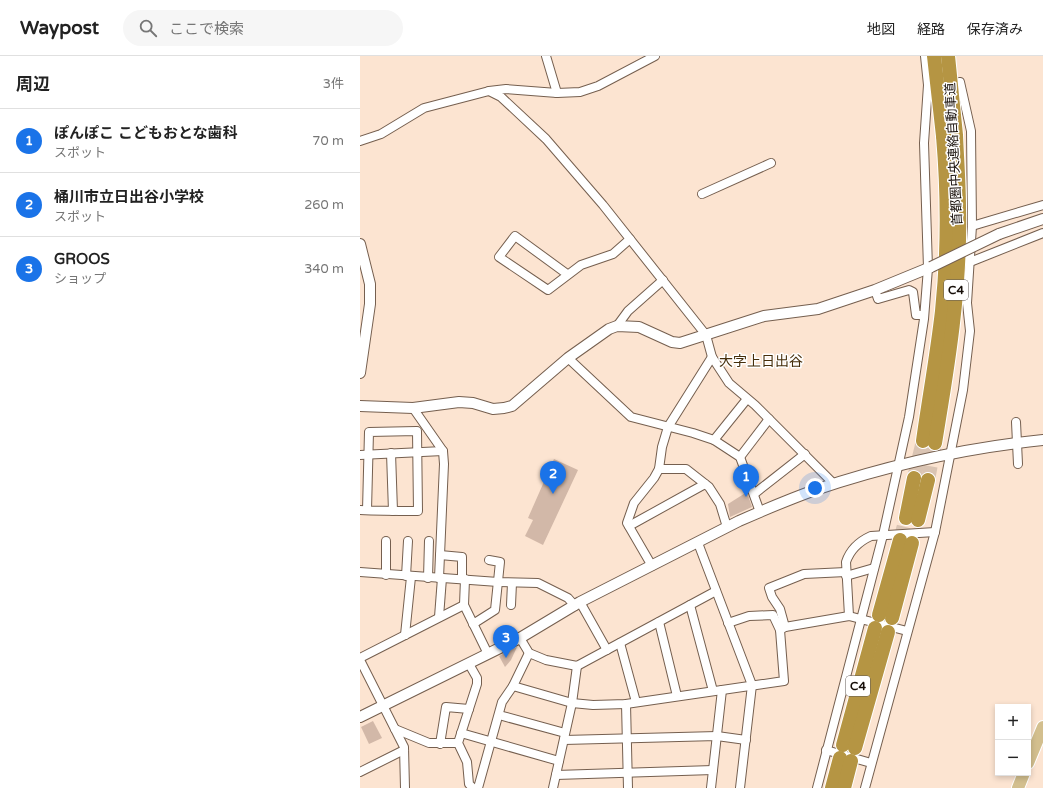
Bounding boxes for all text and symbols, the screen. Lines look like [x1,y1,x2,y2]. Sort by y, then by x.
search box [123,10,403,46]
text: Waypost [20,17,99,39]
icon: search [137,17,159,39]
text: ここで検索 [169,20,244,38]
text: 地図 [867,21,895,38]
text: 経路 [917,21,945,38]
text: 保存済み [967,21,1023,38]
text: 周辺 [16,74,50,95]
text: 3件 [323,76,344,92]
street label: 首都圏中央連絡自動車道 [942,82,966,226]
text: ぽんぽこ こどもおとな歯科 [54,124,237,142]
text: 1 [25,133,33,149]
text: 70 m [312,133,344,149]
text: スポット [54,145,106,161]
text: 桶川市立日出谷小学校 [54,188,204,206]
text: 2 [25,197,33,213]
text: 260 m [304,197,344,213]
text: スポット [54,209,106,225]
text: GROOS [54,250,110,268]
text: 3 [25,261,33,277]
text: 340 m [304,261,344,277]
text: ショップ [54,271,106,287]
road number: C4 [944,280,968,300]
district label: 大字上日出谷 [719,353,803,370]
pin: 2 [540,461,566,494]
pin: 1 [733,464,759,497]
your location [805,478,825,498]
pin: 3 [493,625,519,658]
road number: C4 [846,676,870,696]
map controls [995,704,1031,776]
button: + [995,704,1031,740]
button: − [995,740,1031,776]

